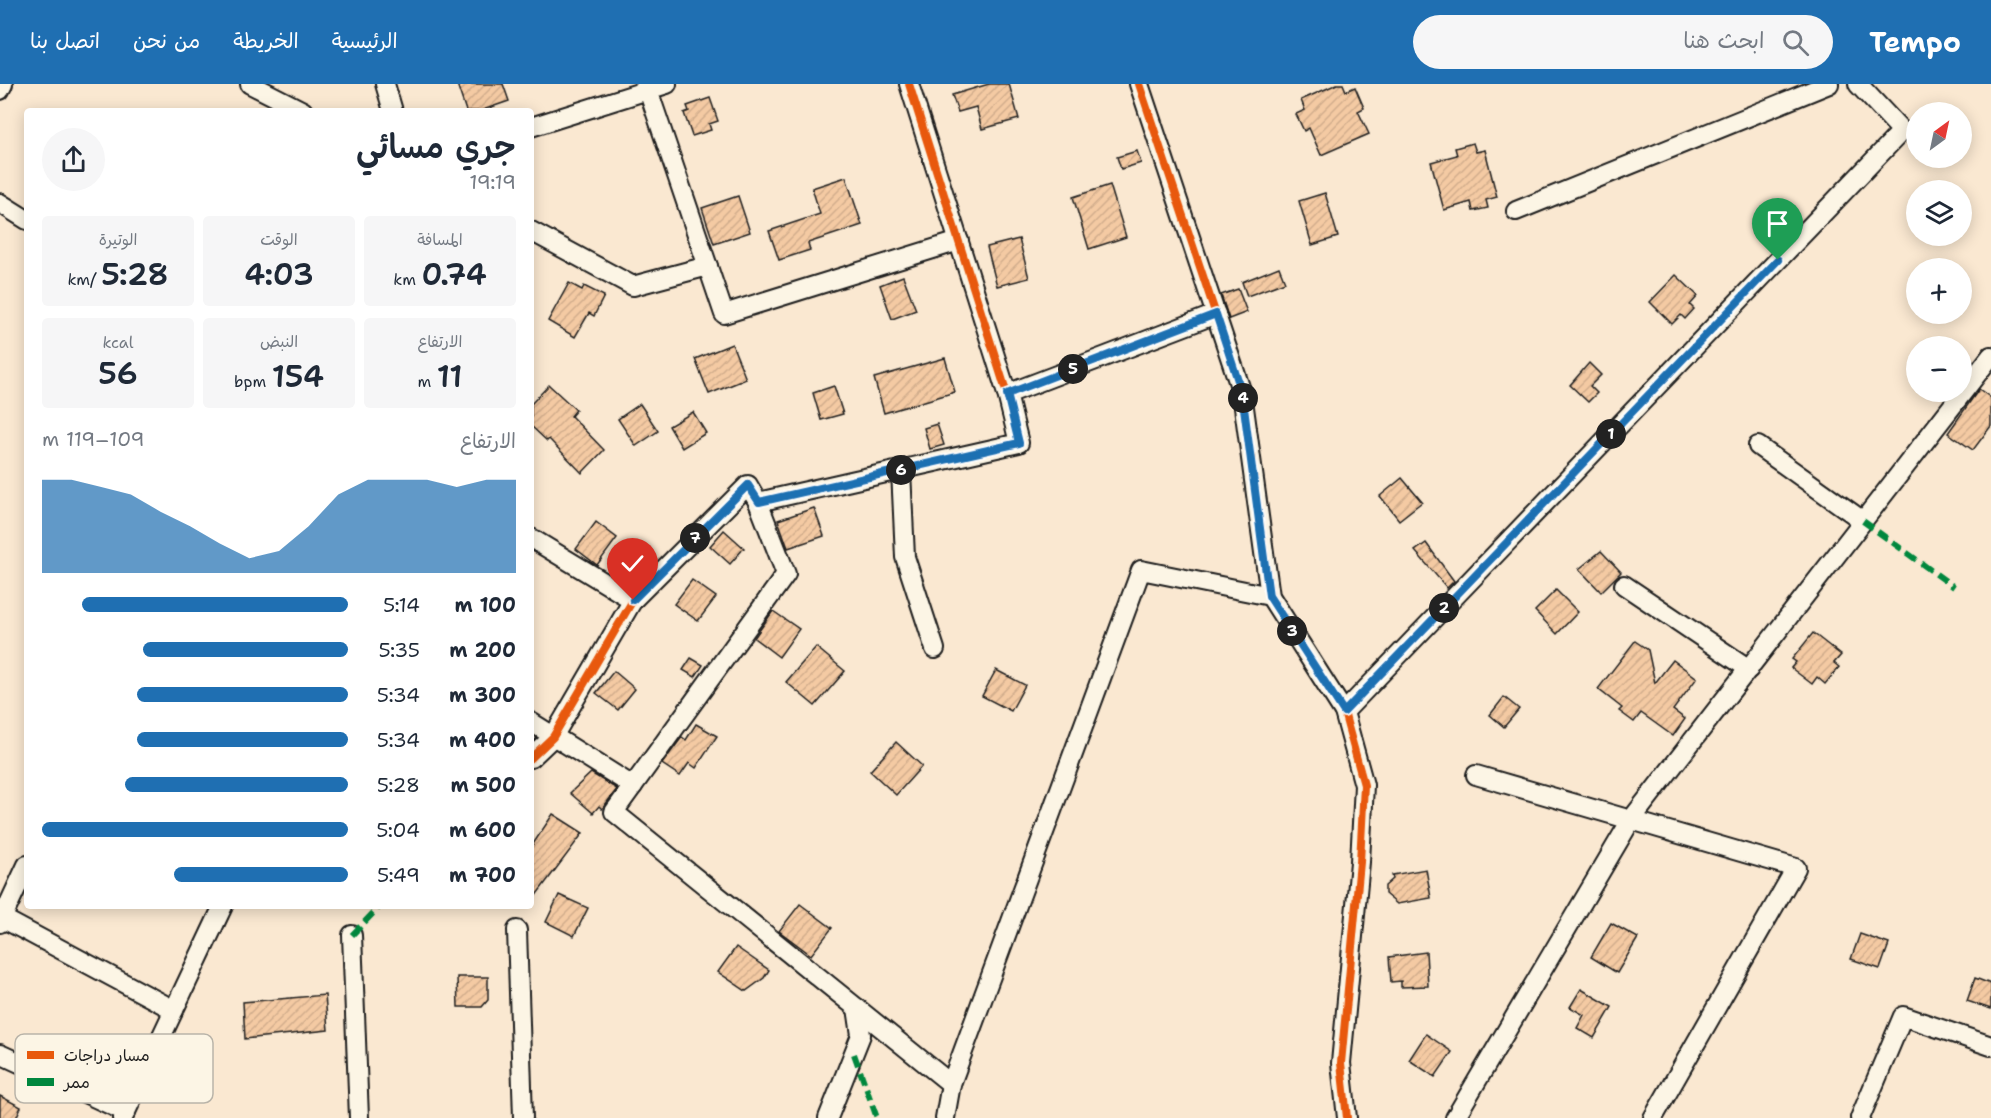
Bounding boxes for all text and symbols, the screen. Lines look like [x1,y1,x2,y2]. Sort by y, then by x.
search box [1413,15,1833,69]
text: Tempo [1869,23,1961,61]
text: ابحث هنا [1683,26,1764,55]
icon: search [1779,26,1812,59]
text: اتصل بنا [30,27,100,55]
text: من نحن [133,27,200,55]
text: الخريطة [233,27,299,55]
text: الرئيسية [332,27,398,55]
north arrow [1906,102,1972,168]
map controls [1906,102,1972,402]
text: جري مسائي [356,124,516,169]
button: share [42,128,105,191]
text: 19:19 [469,169,516,195]
button: layers [1906,180,1972,246]
pin [1752,198,1803,260]
icon: arrive [1761,207,1794,240]
text: الوتيرة [99,229,137,250]
text: الوقت [260,229,298,250]
text: المسافة [417,229,463,250]
text: 5:28 [101,254,169,295]
text: 4:03 [244,254,314,295]
text: 0.74 [421,254,487,295]
button: + [1906,258,1972,324]
text: /km [67,269,101,290]
text: km [393,269,421,290]
text: النبض [260,331,298,352]
text: الارتفاع [418,331,462,352]
text: kcal [102,332,134,353]
button: − [1906,336,1972,402]
text: 56 [98,353,138,394]
pin: 5 [1058,354,1088,384]
text: 154 [272,356,324,397]
text: 11 [437,356,462,397]
text: 5 [1068,358,1078,379]
text: bpm [234,371,272,392]
text: m [418,371,437,392]
pin: 4 [1228,383,1258,413]
text: 4 [1237,387,1249,408]
pin: 1 [1596,419,1626,449]
text: 1 [1607,423,1615,444]
text: 109–119 m [42,426,145,452]
text: الارتفاع [460,428,516,454]
pin: 6 [886,455,916,485]
text: 6 [895,459,907,480]
pin: 7 [680,523,710,553]
text: 7 [689,527,701,548]
pin [607,538,658,600]
icon: check [616,547,649,580]
text: 5:14 [383,592,420,618]
text: 100 m [454,592,516,618]
pin: 2 [1429,593,1459,623]
text: 2 [1438,597,1450,618]
pin: 3 [1277,616,1307,646]
text: 3 [1286,620,1298,641]
text: 5:35 [378,637,420,663]
text: 200 m [449,637,516,663]
text: 5:34 [377,682,420,708]
text: 300 m [449,682,516,708]
text: 5:34 [377,727,420,753]
text: 400 m [449,727,516,753]
text: 5:28 [377,772,420,798]
text: 500 m [450,772,516,798]
text: 5:04 [376,817,420,843]
text: 600 m [449,817,516,843]
text: 5:49 [377,862,420,888]
text: 700 m [449,862,516,888]
legend [15,1034,213,1103]
text: مسار دراجات [64,1045,150,1066]
text: ممر [62,1072,90,1093]

